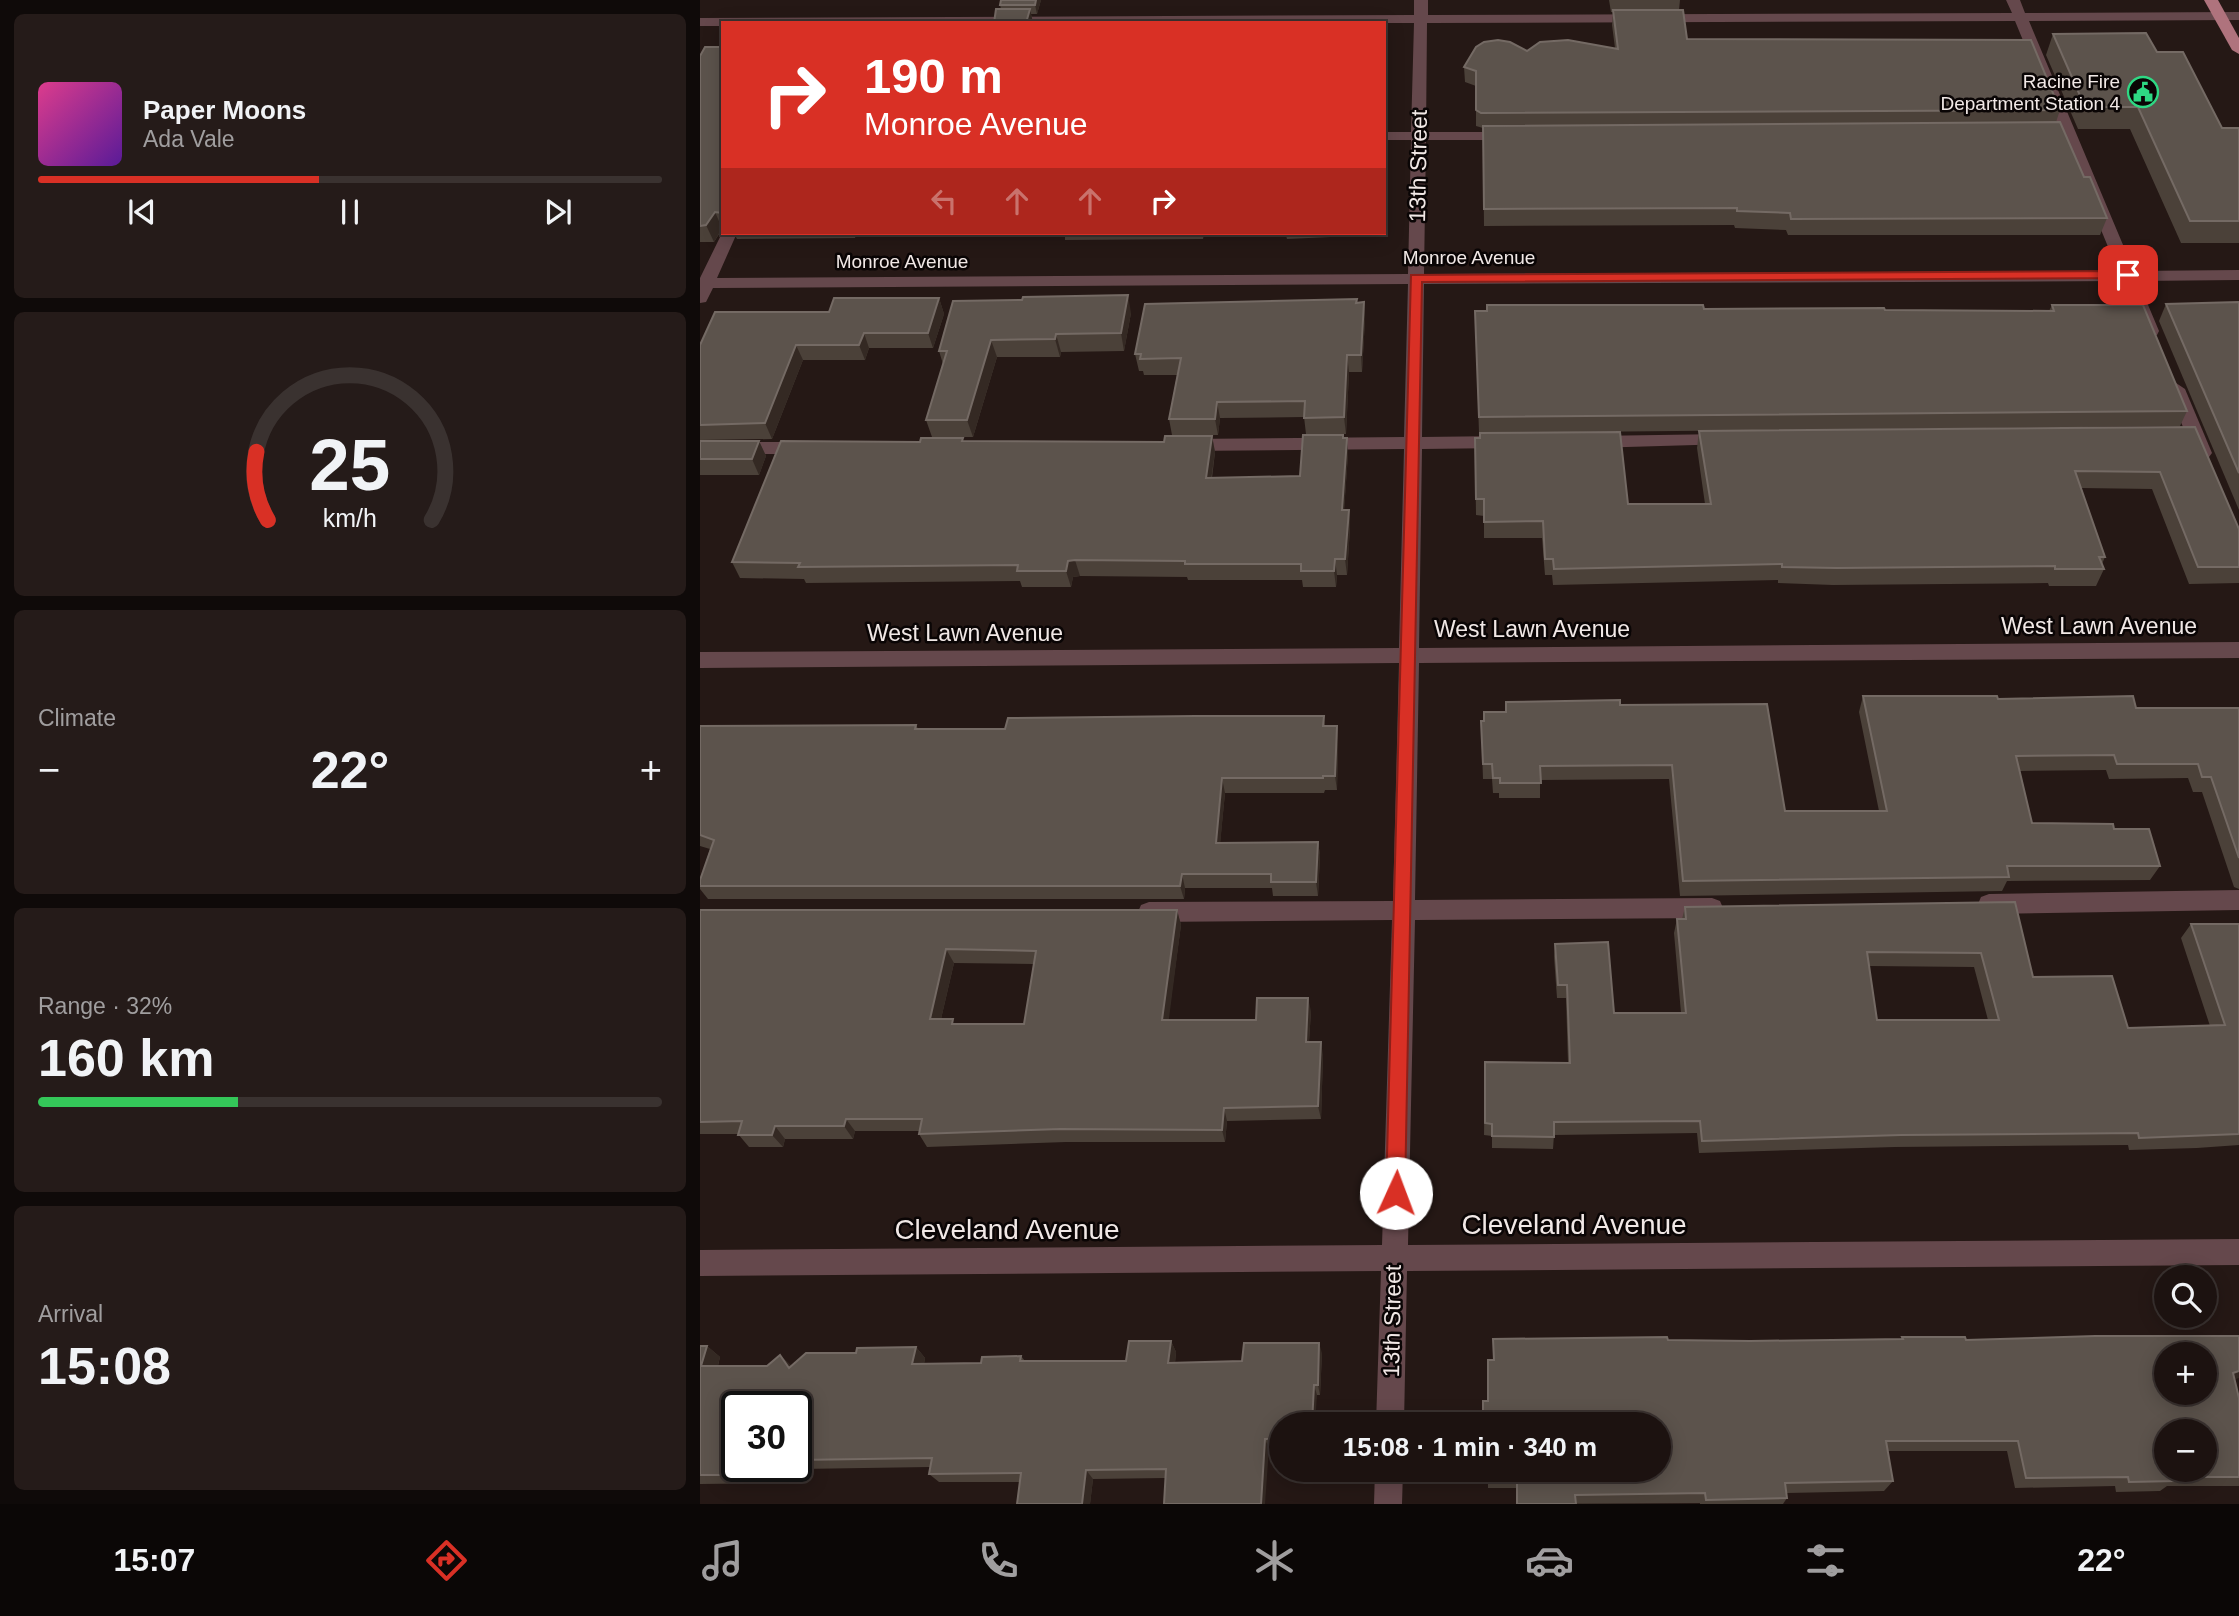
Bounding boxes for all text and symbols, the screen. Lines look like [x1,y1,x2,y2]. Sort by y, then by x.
icon: right [749,49,840,140]
text: 190 m [864,49,1003,103]
place label: Racine Fire Department Station 4 [1940,71,2120,114]
public building icon: Racine Fire Department Station 4 [2126,75,2160,109]
text: Paper Moons [143,95,306,125]
text: Monroe Avenue [864,106,1088,142]
street label: 13th Street [1404,109,1432,222]
text: Ada Vale [143,126,235,152]
icon: left [925,182,963,220]
icon: ahead [998,182,1036,220]
icon: ahead [1071,182,1109,220]
icon: right [1144,182,1182,220]
icon: previous [123,193,161,231]
icon: pause [331,193,369,231]
icon: next [539,193,577,231]
pin [2098,245,2158,305]
street label: Monroe Avenue [1403,247,1535,268]
street label: Monroe Avenue [836,251,968,272]
icon: arrive [2109,256,2147,294]
text: 25 [310,424,390,505]
text: km/h [323,504,377,532]
street label: West Lawn Avenue [2001,613,2197,639]
street label: West Lawn Avenue [1434,616,1630,642]
street label: West Lawn Avenue [867,620,1063,646]
text: Climate [38,705,116,731]
text: 22° [311,741,389,799]
text: − [38,749,60,791]
text: + [640,749,662,791]
text: Range · 32% [38,993,172,1019]
text: 160 km [38,1029,214,1087]
position arrow [1359,1156,1433,1230]
street label: Cleveland Avenue [1461,1209,1687,1240]
street label: Cleveland Avenue [894,1214,1120,1245]
street label: 13th Street [1378,1264,1406,1377]
map controls [2154,1265,2217,1482]
button: search [2154,1265,2217,1328]
text: Arrival [38,1301,103,1327]
text: 15:08 [38,1337,171,1395]
button: + [2154,1342,2217,1405]
speed limit sign: 30 [721,1391,812,1482]
button: − [2154,1419,2217,1482]
text: 15:08 · 1 min · 340 m [1343,1432,1597,1462]
icon: directions [422,1536,471,1585]
icon: music [698,1536,747,1585]
icon: phone [974,1536,1023,1585]
icon: climate [1250,1536,1299,1585]
icon: car [1525,1536,1574,1585]
icon: filters [1801,1536,1850,1585]
text: 15:07 [113,1542,195,1578]
text: 22° [2077,1542,2126,1578]

